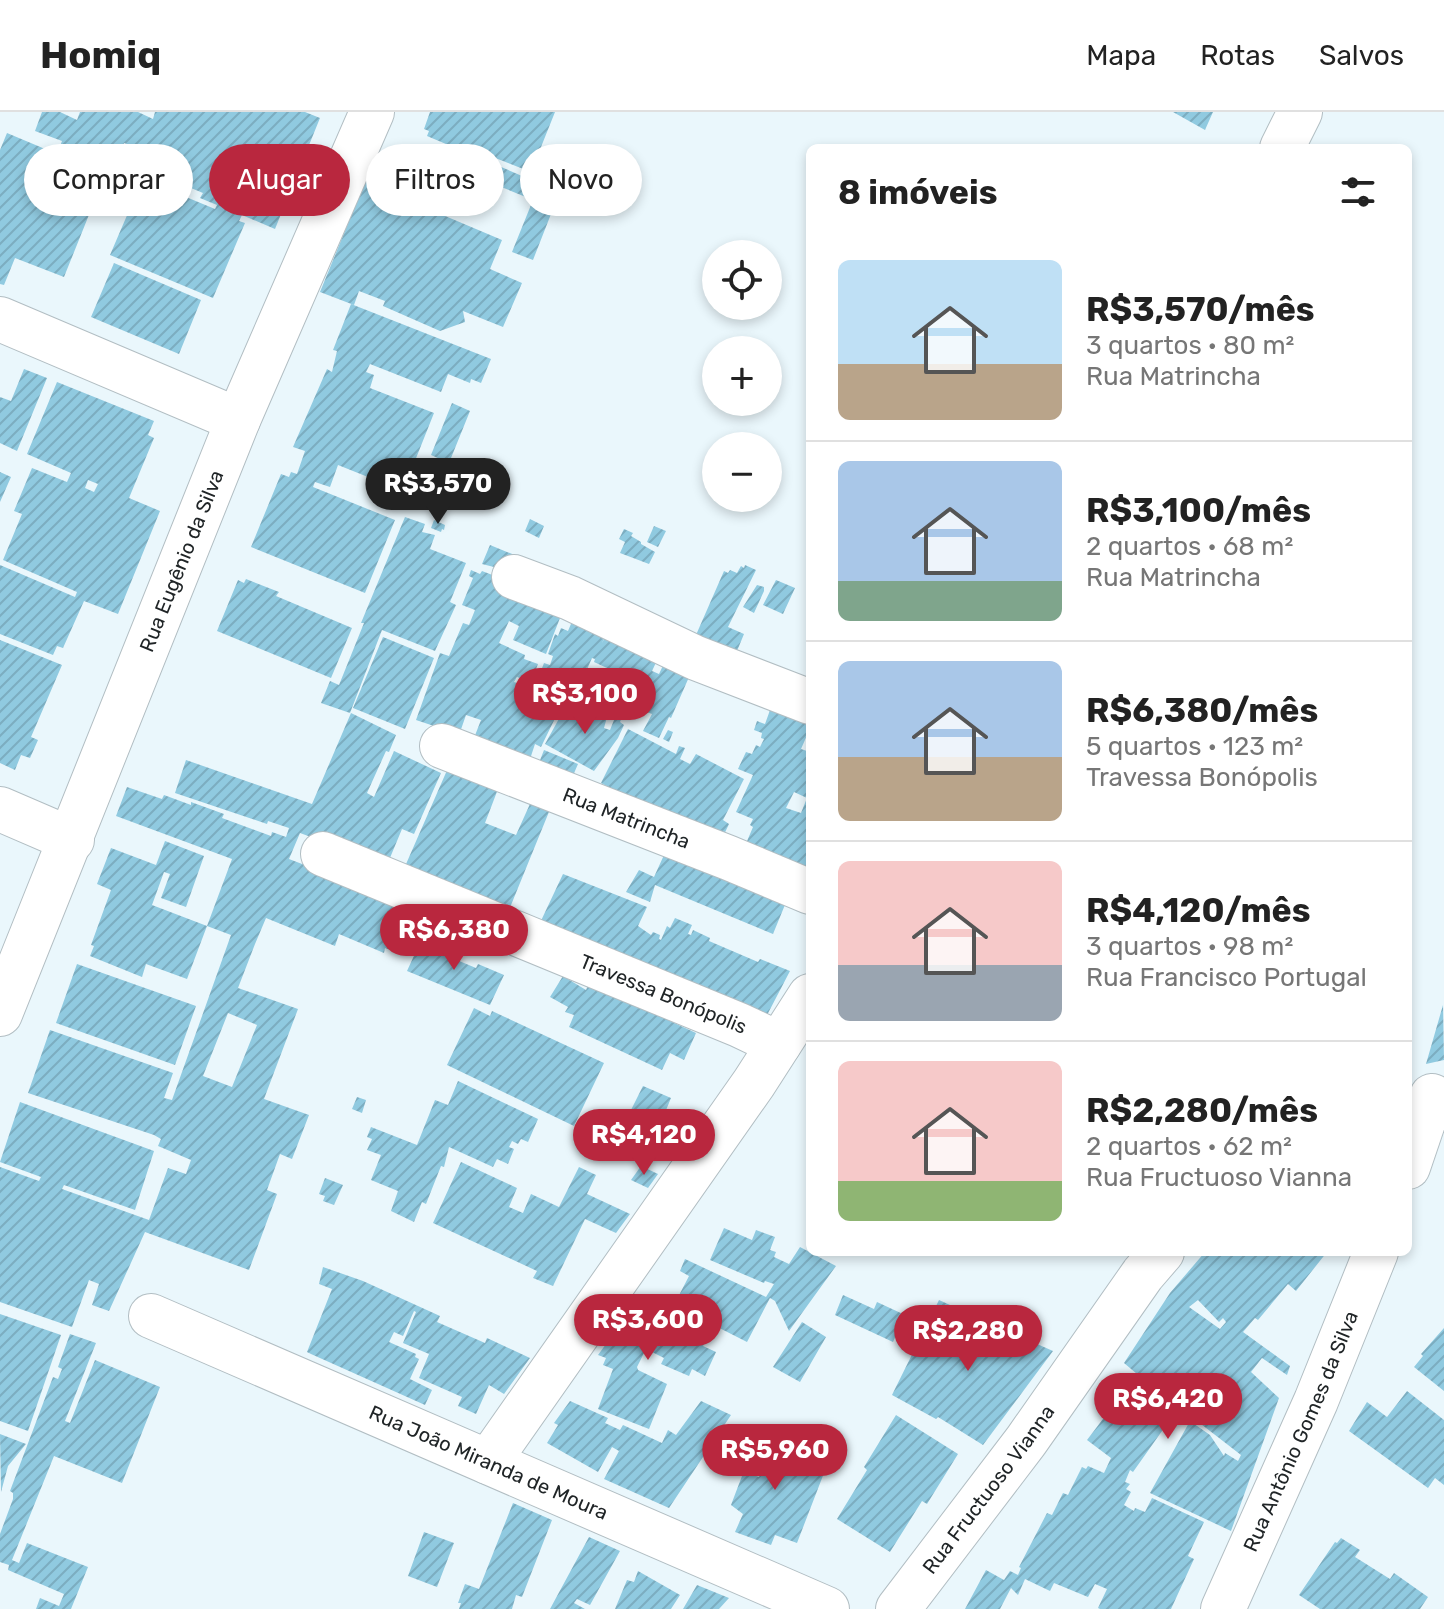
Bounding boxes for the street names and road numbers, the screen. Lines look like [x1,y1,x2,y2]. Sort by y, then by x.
street label: Rua Eugênio da Silva [134,467,229,655]
street label: Rua Matrincha [559,782,694,854]
street label: Travessa Bonópolis [576,949,751,1039]
street label: Rua Antônio Gomes da Silva [1238,1308,1363,1555]
street label: Rua João Miranda de Moura [366,1400,612,1525]
street label: Rua Fructuoso Vianna [917,1400,1059,1578]

